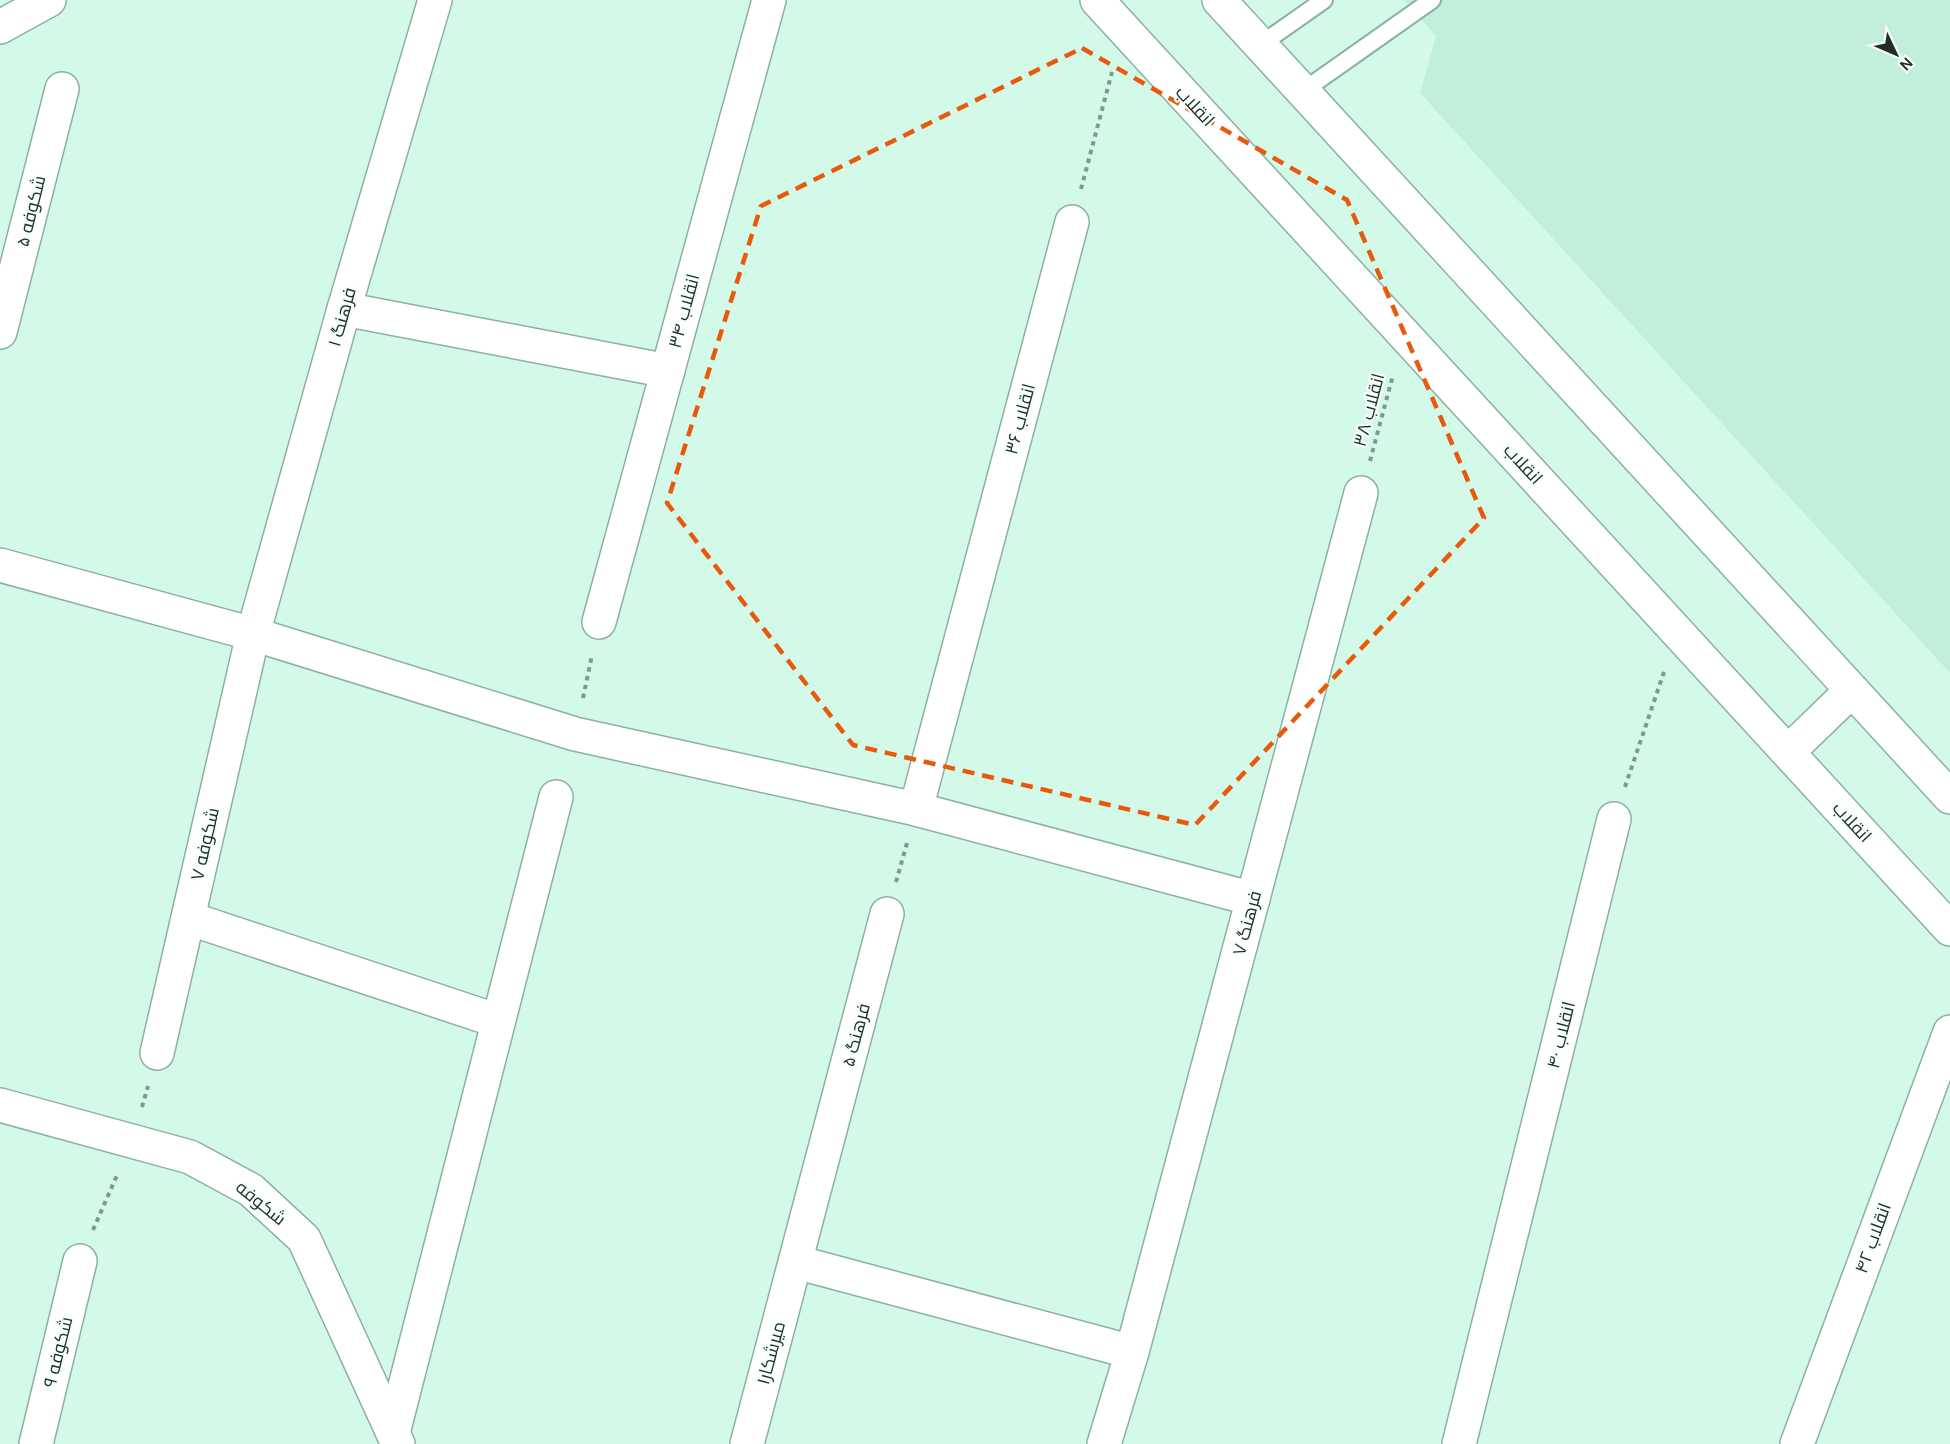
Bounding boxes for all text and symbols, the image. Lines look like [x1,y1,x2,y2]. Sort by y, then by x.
north arrow [1866,24,1926,84]
text: N [1896,53,1917,75]
street label: انقلاب [1171,81,1219,131]
street label: شکوفه ۵ [12,173,50,249]
street label: انقلاب ۳۴ [664,272,704,350]
street label: فرهنگ ۱ [323,285,361,349]
street label: انقلاب ۳۸ [1349,371,1389,449]
street label: انقلاب ۳۶ [1000,381,1040,457]
street label: انقلاب [1499,439,1547,489]
street label: انقلاب [1828,797,1876,847]
street label: شکوفه ۷ [186,805,224,883]
street label: فرهنگ ۷ [1228,888,1266,958]
street label: انقلاب ۴۰ [1542,999,1580,1071]
street label: فرهنگ ۵ [837,1001,875,1069]
street label: شکوفه [231,1176,291,1230]
street label: انقلاب ۴۲ [1850,1200,1896,1276]
street label: شکوفه ۹ [39,1314,77,1390]
street label: میرشکار۱ [752,1319,790,1387]

